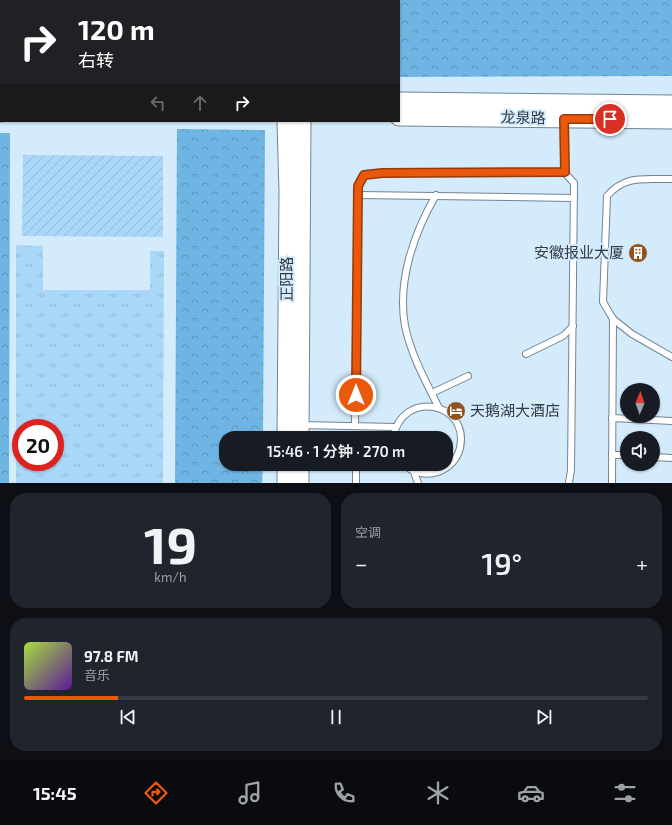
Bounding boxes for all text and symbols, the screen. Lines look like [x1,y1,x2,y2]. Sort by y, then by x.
text: 120 m [78,12,155,46]
icon: right [12,16,64,68]
text: 右转 [78,49,114,71]
icon: left [147,92,169,114]
icon: ahead [189,92,211,114]
icon: right [231,92,253,114]
pin [593,102,627,136]
street label: 龙泉路 [500,108,546,126]
icon: arrive [599,108,621,130]
building icon: 安徽报业大厦 [627,242,649,264]
place label: 安徽报业大厦 [534,243,624,261]
street label: 正阳路 [277,256,295,302]
position arrow [335,374,377,416]
north arrow [620,383,660,423]
map controls [620,383,660,471]
hotel icon: 天鹅湖大酒店 [445,400,467,422]
place label: 天鹅湖大酒店 [470,401,560,419]
speed limit sign: 20 [12,419,64,471]
button: sound [620,431,660,471]
text: 15:46 · 1 分钟 · 270 m [267,442,405,460]
text: 19 [144,512,197,574]
text: 空调 [355,524,381,540]
text: 19° [482,545,522,581]
text: − [355,550,368,576]
text: + [636,550,648,576]
text: km/h [154,569,187,585]
text: 97.8 FM [84,647,138,665]
text: 音乐 [84,667,110,683]
icon: previous [117,706,139,728]
icon: pause [325,706,347,728]
icon: next [533,706,555,728]
icon: directions [142,779,170,807]
icon: music [236,779,264,807]
icon: phone [330,779,358,807]
icon: climate [424,779,452,807]
icon: car [517,779,545,807]
icon: filters [611,779,639,807]
text: 15:45 [33,782,77,804]

